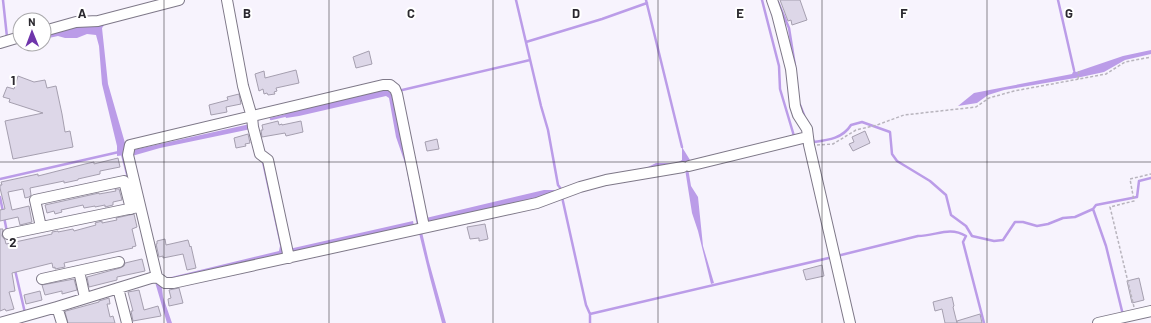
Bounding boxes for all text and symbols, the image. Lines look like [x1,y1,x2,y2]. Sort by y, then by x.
text: A [78,5,87,21]
text: B [243,5,251,21]
text: C [407,5,415,21]
text: D [572,5,580,21]
text: E [736,5,744,21]
text: F [900,5,908,21]
text: G [1065,5,1073,21]
north arrow [12,12,52,52]
text: N [28,15,36,28]
text: 1 [11,72,15,88]
text: 2 [9,234,17,250]

